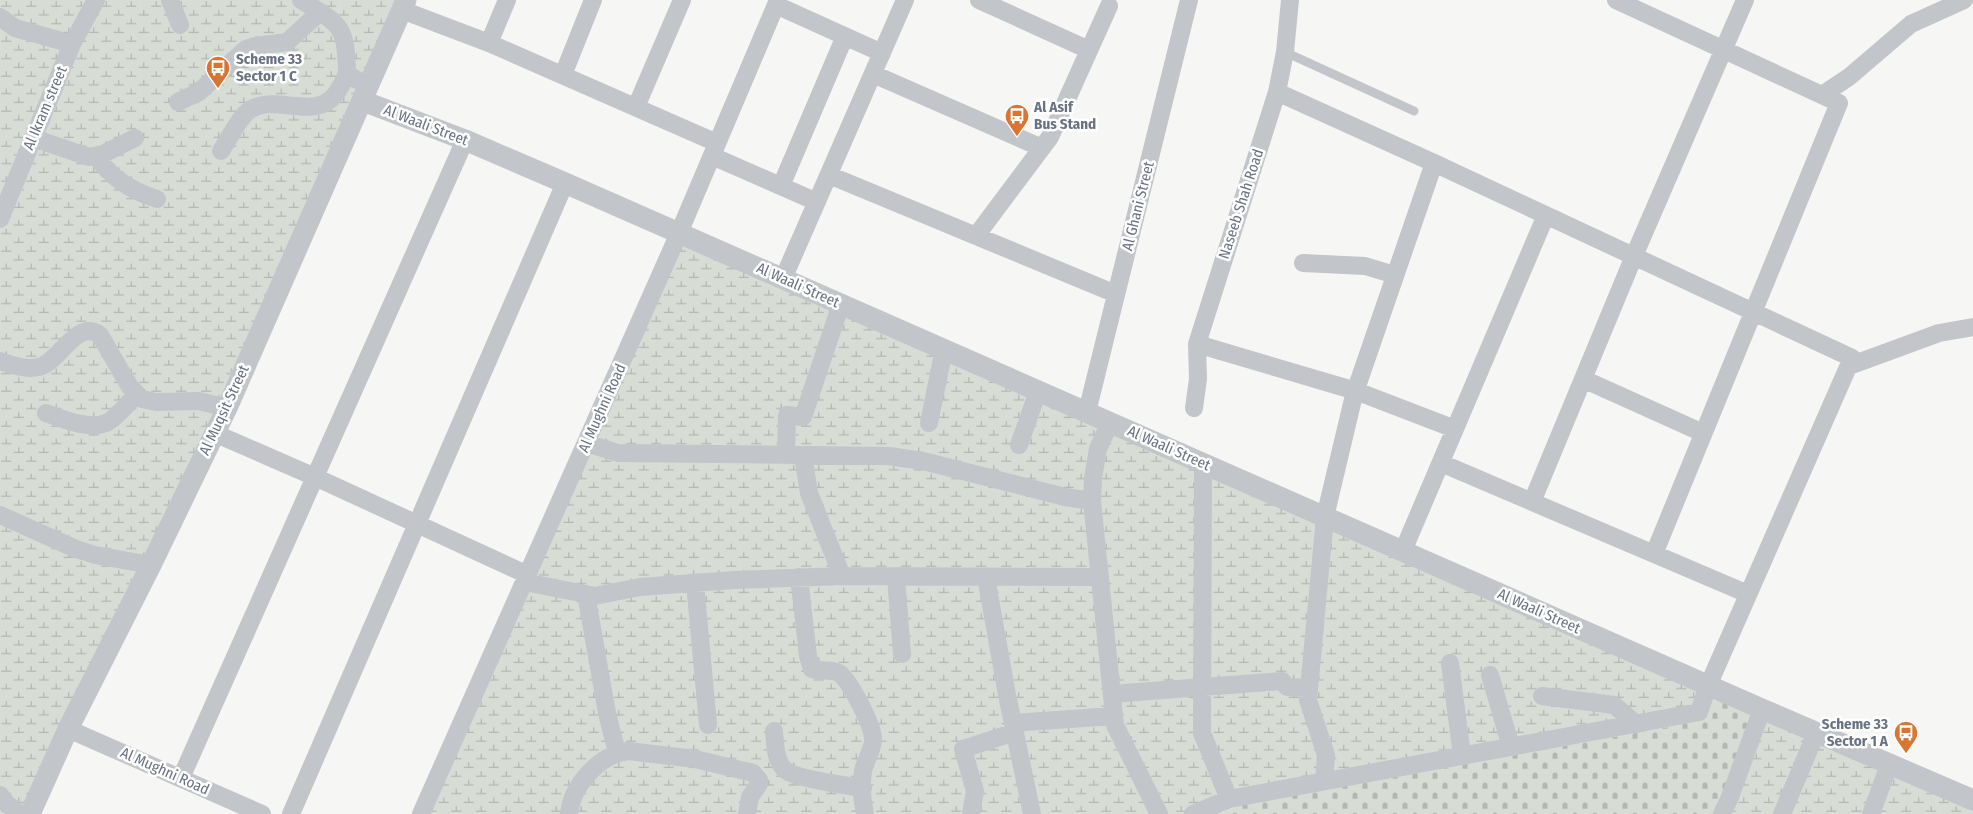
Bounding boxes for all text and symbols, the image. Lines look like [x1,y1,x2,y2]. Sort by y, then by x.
place label: Scheme 33 Sector 1 C [236,50,302,85]
bus stop icon: Scheme 33 Sector 1 C [205,55,231,89]
street label: Al Ikram street [19,63,71,153]
place label: Al Asif Bus Stand [1033,98,1096,133]
street label: Al Waali Street [381,101,471,149]
bus stop icon: Al Asif Bus Stand [1004,103,1030,137]
street label: Naseeb Shah Road [1215,147,1267,261]
street label: Al Ghani Street [1118,159,1158,252]
street label: Al Waali Street [754,259,842,311]
street label: Al Mughni Road [574,361,630,455]
street label: Al Muqsit Street [195,362,253,458]
street label: Al Waali Street [1125,422,1213,474]
street label: Al Waali Street [1495,585,1583,637]
place label: Scheme 33 Sector 1 A [1822,715,1889,750]
bus stop icon: Scheme 33 Sector 1 A [1893,720,1919,754]
street label: Al Mughni Road [118,743,212,799]

